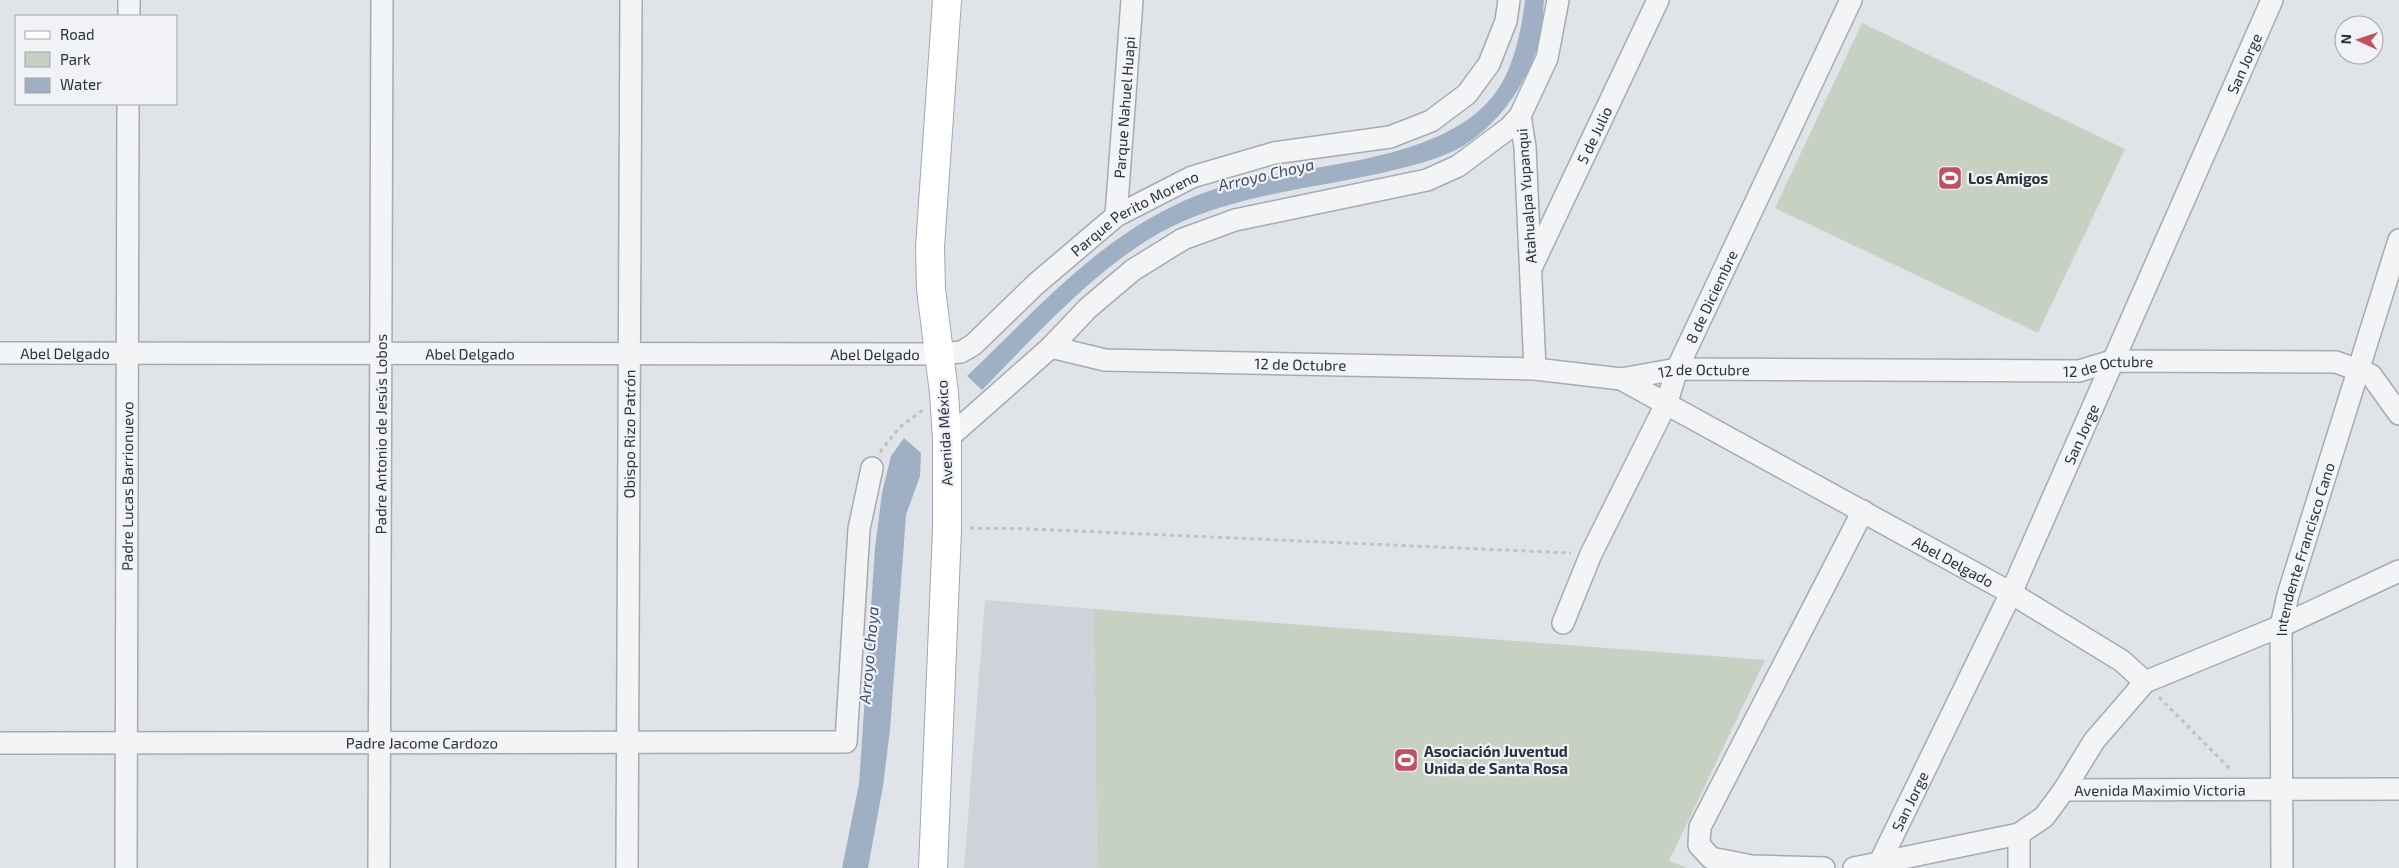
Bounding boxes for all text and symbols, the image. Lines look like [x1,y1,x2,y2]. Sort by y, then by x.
legend [15,15,178,105]
north arrow [2334,15,2384,65]
text: Road [60,25,95,43]
street label: San Jorge [2223,30,2265,97]
text: N [2337,34,2354,45]
street label: Parque Nahuel Huapi [1110,36,1138,179]
text: Park [60,50,91,68]
text: Water [60,75,102,93]
street label: 5 de Julio [1573,103,1615,167]
street label: Atahualpa Yupanqui [1512,128,1540,264]
water label: Arroyo Choya [1215,154,1316,195]
sports icon: Los Amigos [1937,165,1963,191]
street label: Parque Perito Moreno [1067,167,1200,260]
place label: Los Amigos [1968,169,2048,187]
street label: 8 de Diciembre [1682,247,1741,346]
street label: Padre Antonio de Jesús Lobos [371,334,390,534]
street label: Abel Delgado [20,344,110,362]
street label: Abel Delgado [425,344,515,363]
street label: Abel Delgado [830,345,920,363]
street label: 12 de Octubre [2063,352,2153,380]
street label: 12 de Octubre [1254,354,1347,374]
street label: 12 de Octubre [1657,360,1750,381]
street label: Obispo Rizo Patrón [620,369,638,499]
street label: Avenida México [932,380,956,486]
street label: Padre Lucas Barrionuevo [118,401,136,571]
street label: San Jorge [2060,401,2102,467]
street label: Intendente Francisco Cano [2272,460,2338,636]
street label: Abel Delgado [1910,532,1997,591]
water label: Arroyo Choya [854,606,883,706]
street label: Padre Jacome Cardozo [346,733,498,752]
place label: Asociación Juventud Unida de Santa Rosa [1424,742,1568,777]
sports icon: Asociación Juventud Unida de Santa Rosa [1393,747,1419,773]
street label: San Jorge [1887,768,1932,834]
street label: Avenida Maximio Victoria [2074,780,2246,799]

